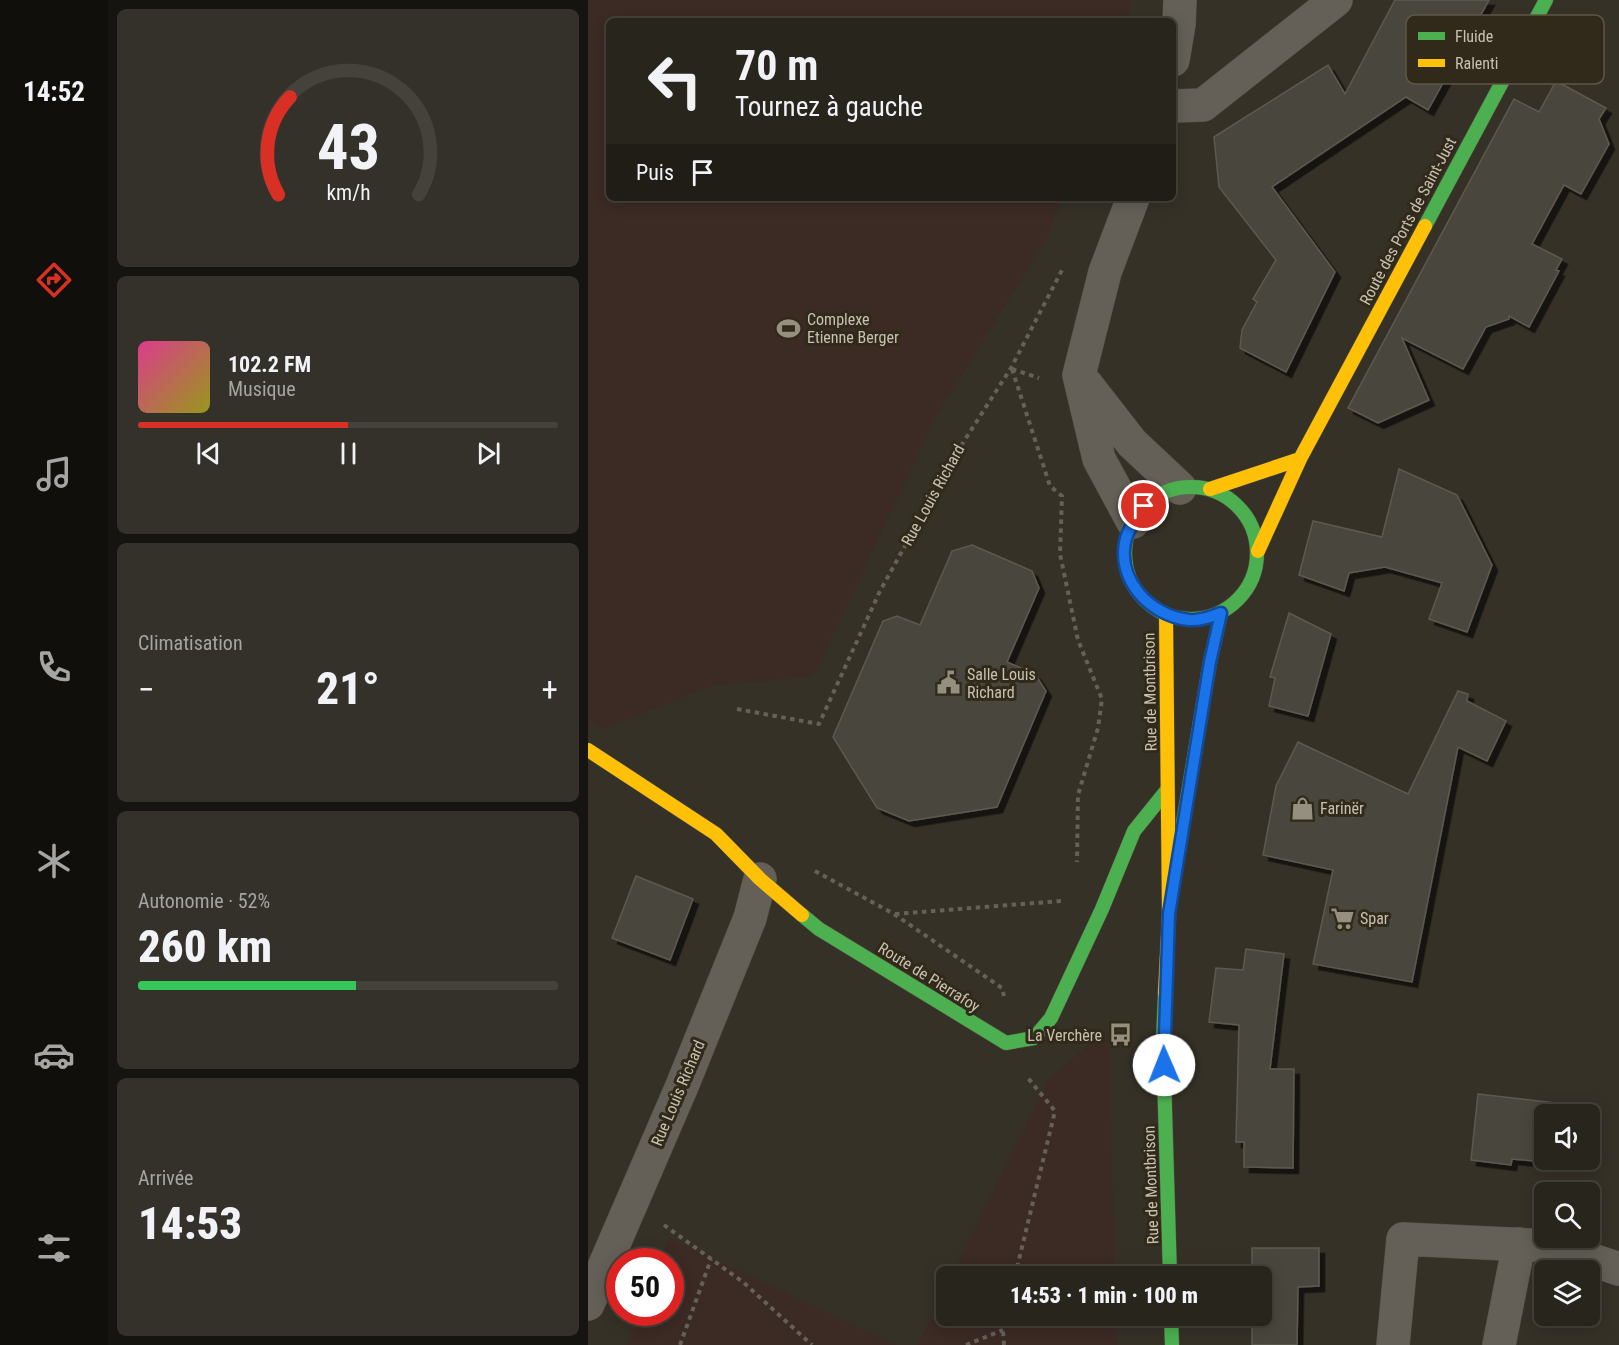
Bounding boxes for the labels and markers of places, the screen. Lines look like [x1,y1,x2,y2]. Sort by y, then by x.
place label: Complexe Etienne Berger [807,310,899,347]
sports icon: Complexe Etienne Berger [776,315,802,341]
pin [1118,480,1169,531]
place label: Salle Louis Richard [967,665,1036,702]
public building icon: Salle Louis Richard [936,670,962,696]
shop icon: Farinër [1289,795,1315,821]
place label: Farinër [1320,799,1364,818]
supermarket icon: Spar [1329,905,1355,931]
place label: Spar [1360,909,1389,928]
bus stop icon: La Verchère [1107,1022,1133,1048]
place label: La Verchère [1027,1026,1102,1045]

